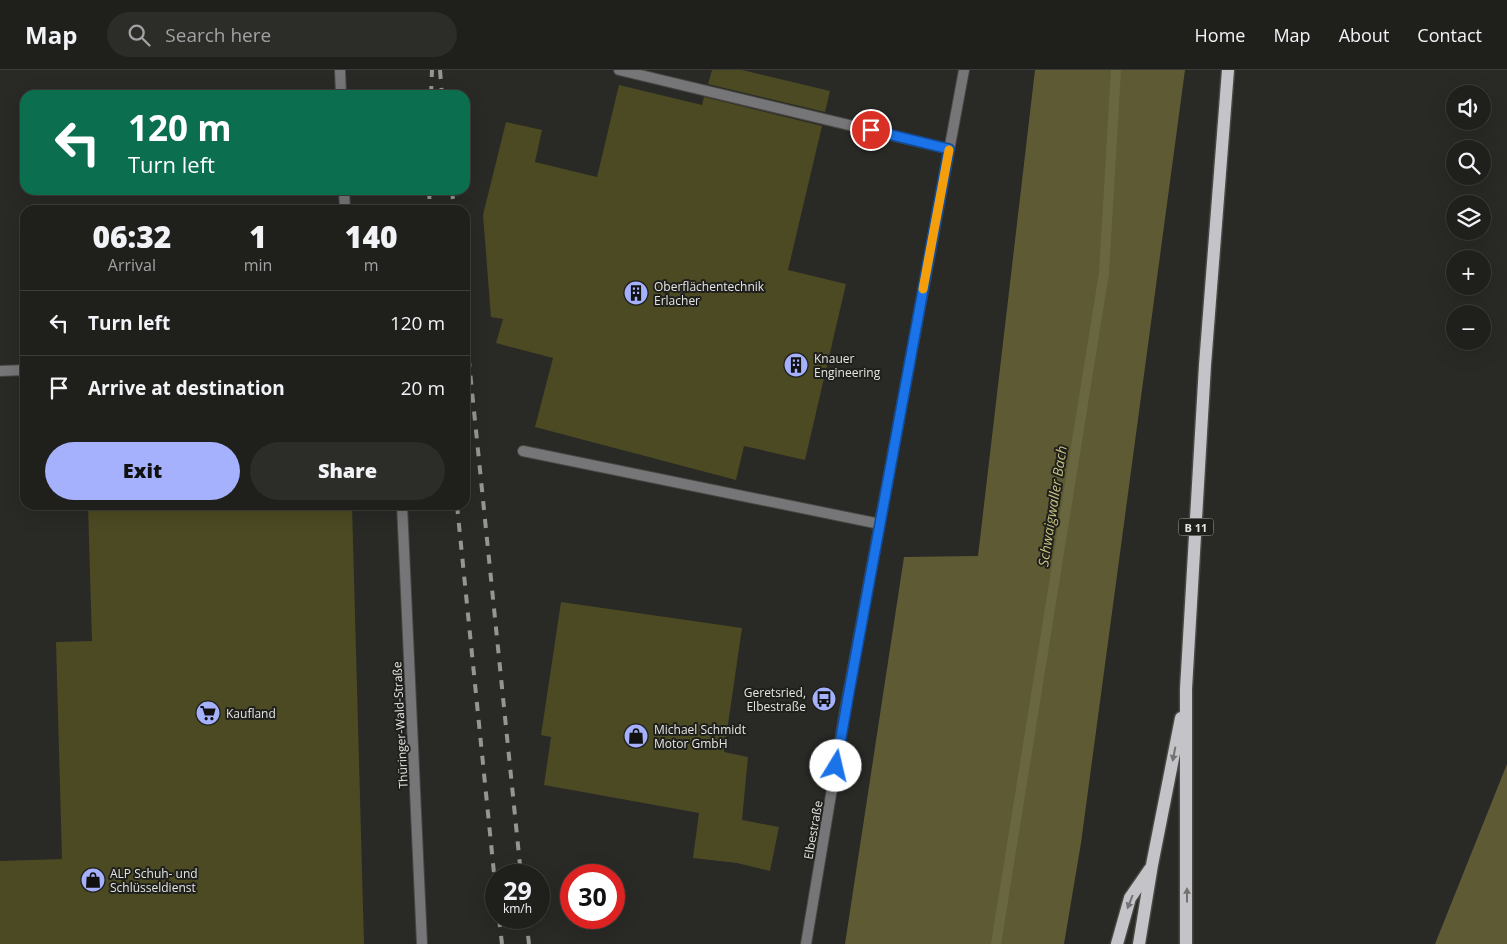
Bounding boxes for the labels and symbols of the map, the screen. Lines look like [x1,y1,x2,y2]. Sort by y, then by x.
pin [850,109,892,151]
place label: Oberflächentechnik Erlacher [654,278,765,309]
building icon: Oberflächentechnik Erlacher [623,280,649,306]
place label: Knauer Engineering [814,350,881,381]
building icon: Knauer Engineering [783,352,809,378]
water label: Schwaigwaller Bach [1033,444,1071,568]
road number: B 11 [1178,518,1214,536]
street label: Thüringer-Wald-Straße [388,661,412,789]
place label: Geretsried, Elbestraße [744,684,806,715]
bus stop icon: Geretsried, Elbestraße [811,686,837,712]
supermarket icon: Kaufland [195,700,221,726]
place label: Kaufland [226,705,276,722]
place label: Michael Schmidt Motor GmbH [654,721,746,752]
shop icon: Michael Schmidt Motor GmbH [623,723,649,749]
position arrow [809,739,861,791]
one-way arrow [1170,746,1178,762]
street label: Elbestraße [799,799,827,861]
speed limit sign: 30 [560,864,625,929]
place label: ALP Schuh- und Schlüsseldienst [110,865,198,896]
shop icon: ALP Schuh- und Schlüsseldienst [80,867,106,893]
one-way arrow [1183,887,1191,903]
one-way arrow [1126,895,1134,910]

